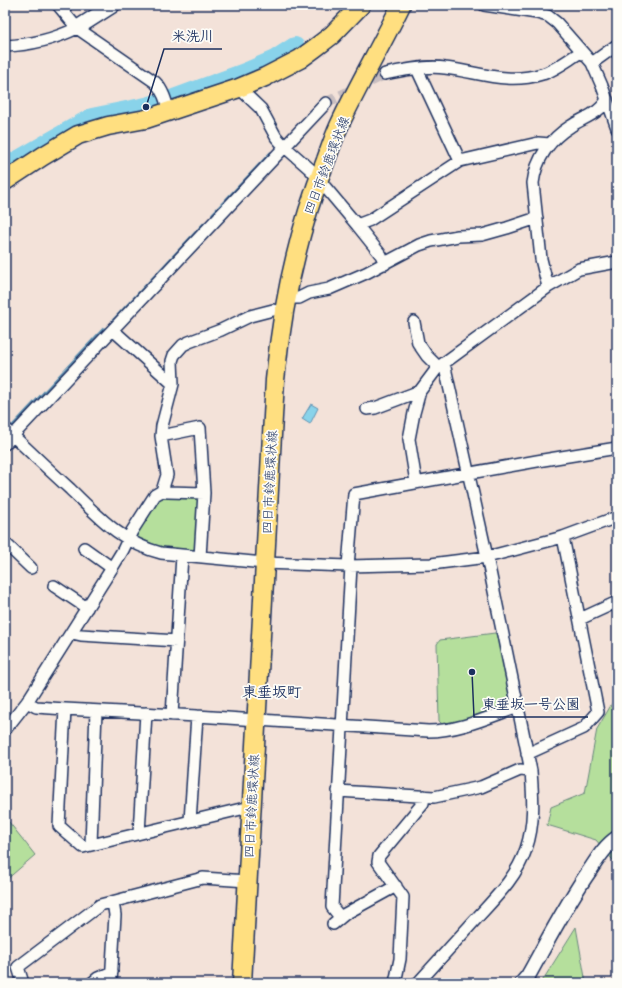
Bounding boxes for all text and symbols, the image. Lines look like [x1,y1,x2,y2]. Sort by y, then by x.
callout: 米洗川 [164,23,222,49]
text: 米洗川 [172,24,214,49]
street label: 四日市鈴鹿環状線 [297,112,356,218]
street label: 四日市鈴鹿環状線 [255,429,284,535]
district label: 東垂坂町 [242,679,302,705]
callout: 東垂坂一号公園 [474,691,588,717]
text: 東垂坂一号公園 [482,692,580,717]
street label: 四日市鈴鹿環状線 [237,753,266,859]

